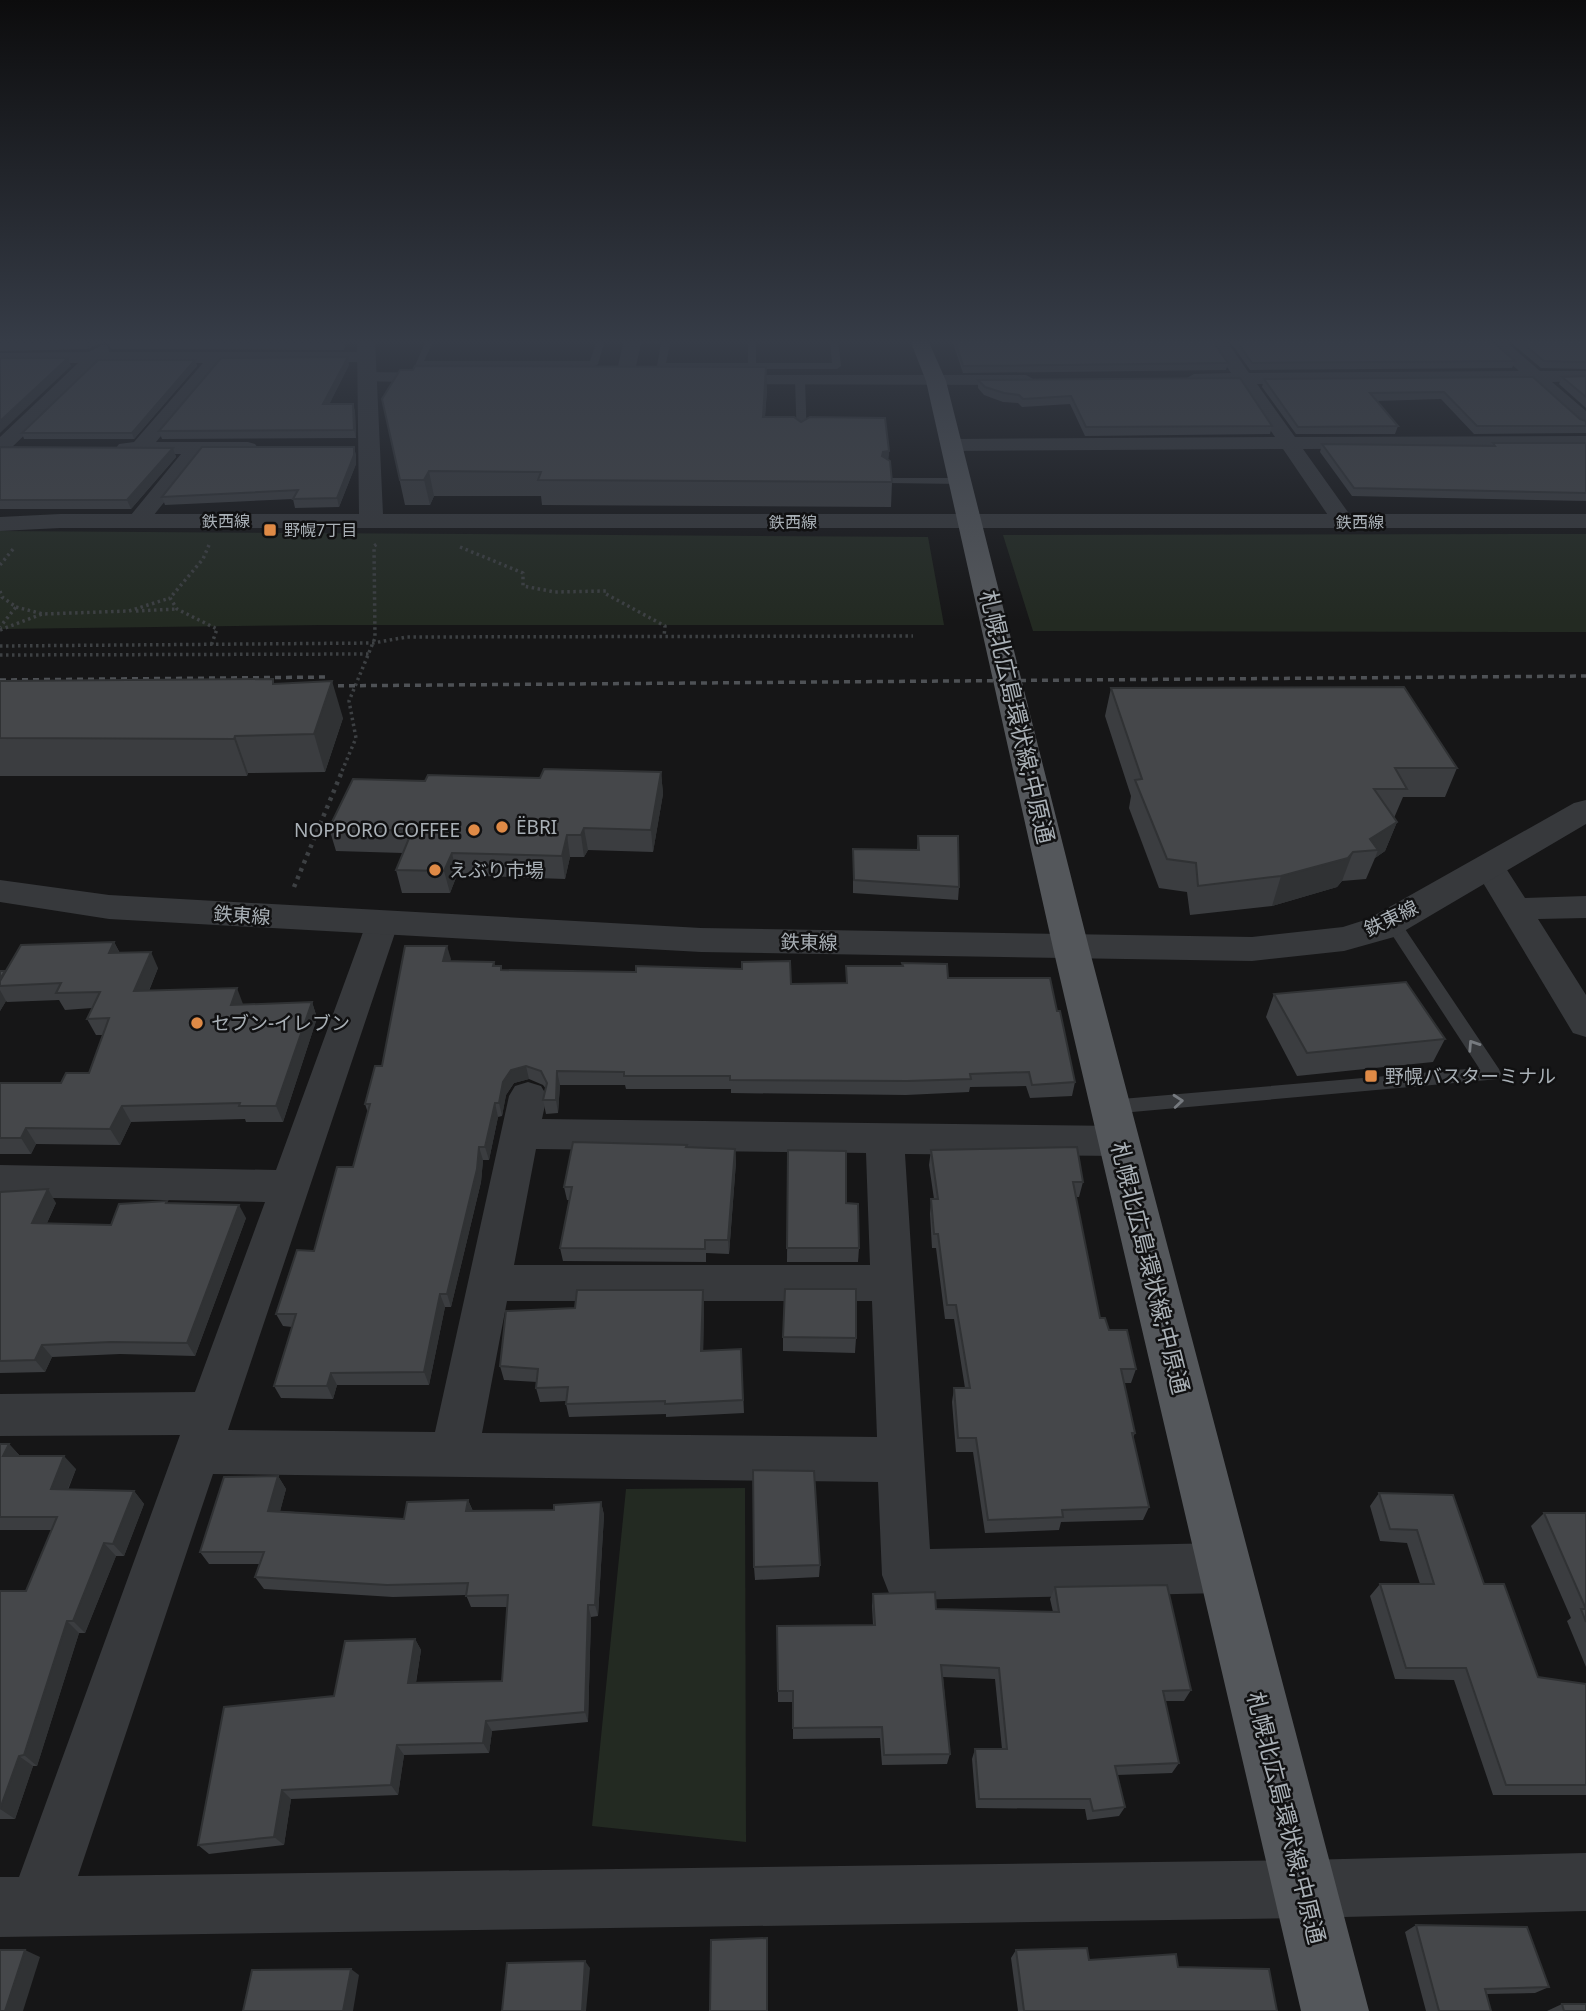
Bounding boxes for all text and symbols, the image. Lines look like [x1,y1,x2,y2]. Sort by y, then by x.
street label: 鉄西線 [202,510,250,532]
street label: 鉄西線 [769,511,817,533]
street label: 鉄西線 [1336,511,1384,533]
place label: 野幌7丁目 [284,519,357,541]
marker: 野幌7丁目 [262,522,278,538]
street label: 札幌北広島環状線;中原通 [973,587,1063,847]
place label: ËBRI [516,814,557,840]
place label: NOPPORO COFFEE [294,817,460,843]
marker: ËBRI [494,819,510,835]
marker: NOPPORO COFFEE [466,822,482,838]
place label: えぶり市場 [449,857,544,883]
marker: えぶり市場 [427,862,443,878]
street label: 鉄東線 [1360,894,1422,942]
street label: 鉄東線 [213,900,271,930]
street label: 鉄東線 [780,929,838,955]
place label: セブン-イレブン [211,1010,350,1036]
marker: セブン-イレブン [189,1015,205,1031]
one-way arrow [1469,1040,1481,1053]
place label: 野幌バスターミナル [1385,1063,1556,1089]
marker: 野幌バスターミナル [1363,1068,1379,1084]
one-way arrow [1173,1094,1184,1109]
street label: 札幌北広島環状線;中原通 [1104,1138,1198,1397]
street label: 札幌北広島環状線;中原通 [1240,1688,1334,1947]

